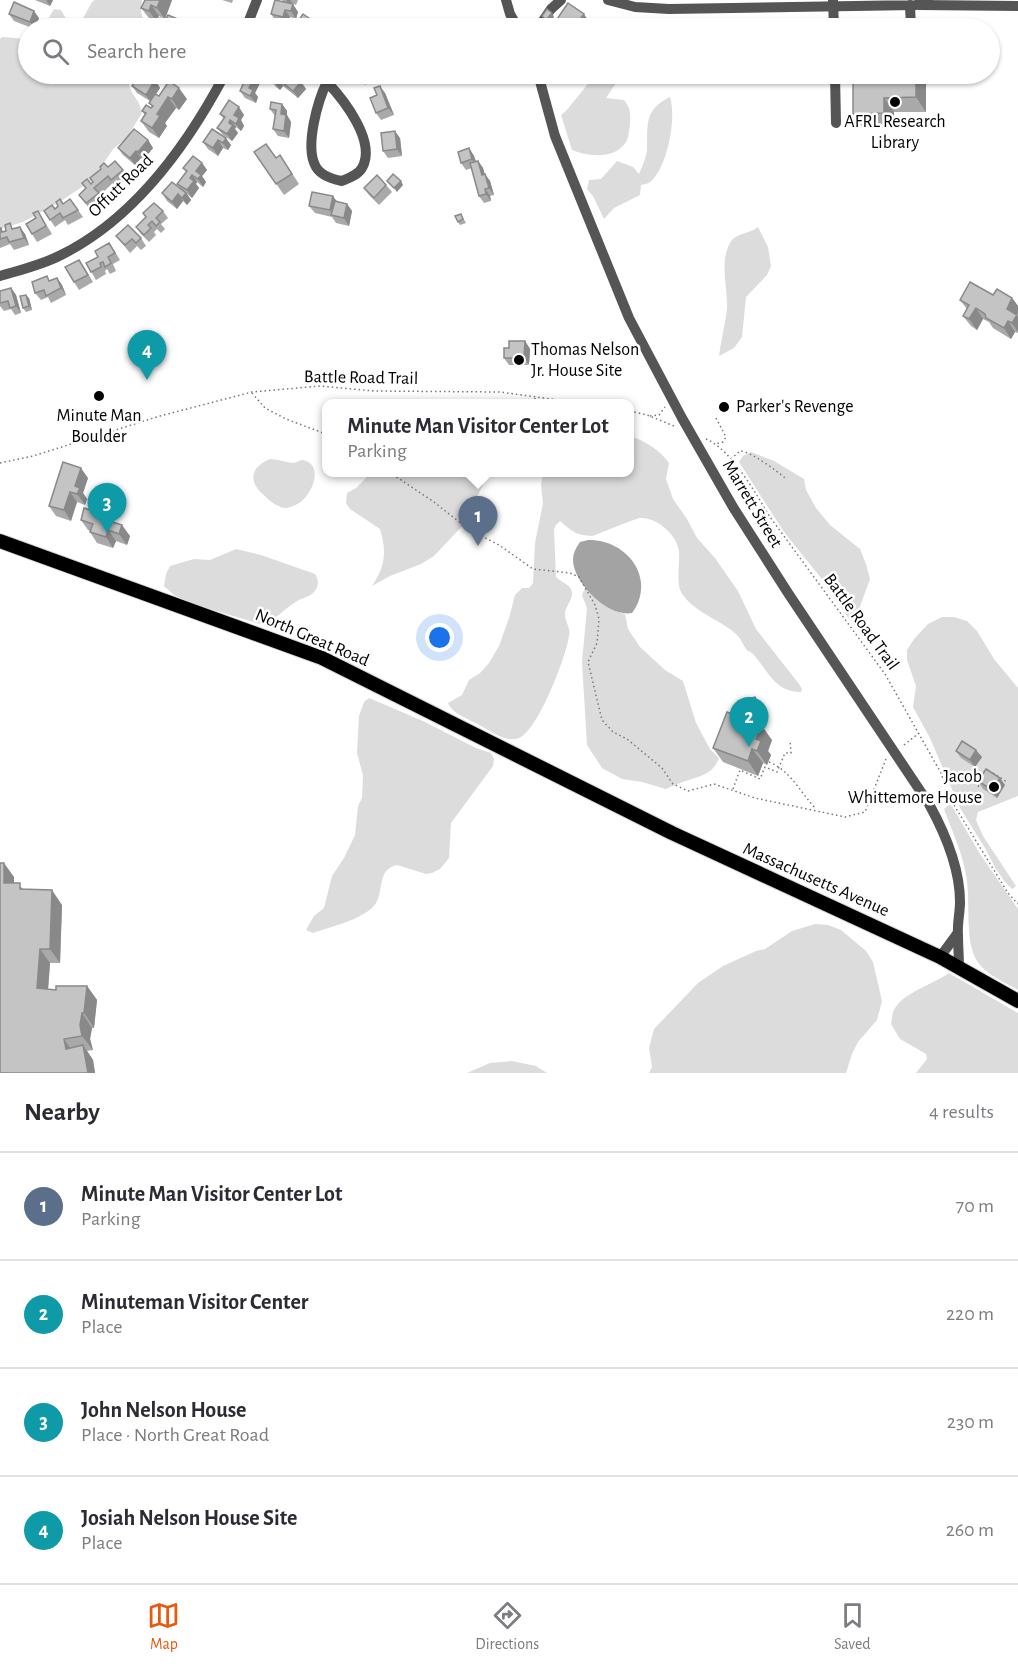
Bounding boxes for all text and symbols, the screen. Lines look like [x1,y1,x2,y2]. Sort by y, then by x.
search box [18,18,1000,84]
icon: search [39,35,72,68]
text: Search here [87,40,186,62]
marker: AFRL Research Library [888,95,902,109]
place label: AFRL Research Library [844,113,946,152]
street label: Offutt Road [85,151,157,221]
pin: 4 [128,330,166,380]
place label: Thomas Nelson Jr. House Site [531,341,639,380]
marker: Thomas Nelson Jr. House Site [512,353,526,367]
street label: Battle Road Trail [304,368,418,388]
marker: Minute Man Boulder [92,389,106,403]
place label: Parker's Revenge [736,398,854,416]
popup [322,399,634,477]
marker: Parker's Revenge [717,400,731,414]
place label: Minute Man Boulder [56,407,142,446]
text: Minute Man Visitor Center Lot [347,415,609,437]
text: Parking [347,441,407,461]
street label: Marrett Street [719,457,785,551]
pin: 3 [88,484,126,533]
pin: 1 [458,496,498,546]
street label: Battle Road Trail [820,570,902,674]
street label: North Great Road [252,606,372,670]
your location [425,623,454,652]
pin: 2 [730,698,768,747]
place label: Jacob Whittemore House [848,768,982,807]
marker: Jacob Whittemore House [987,780,1001,794]
street label: Massachusetts Avenue [740,840,892,920]
text: Nearby [24,1099,100,1125]
text: 4 results [929,1102,994,1122]
text: Minute Man Visitor Center Lot [81,1183,342,1205]
text: 1 [40,1196,47,1216]
text: 70 m [956,1196,994,1216]
text: Parking [81,1209,140,1229]
text: Minuteman Visitor Center [81,1291,308,1313]
text: 2 [39,1304,48,1324]
text: 220 m [946,1304,994,1324]
text: Place [81,1317,122,1337]
text: John Nelson House [81,1399,247,1421]
text: 3 [39,1412,48,1432]
text: 230 m [947,1412,994,1432]
text: Place · North Great Road [81,1425,269,1445]
text: Josiah Nelson House Site [81,1507,297,1529]
text: 4 [38,1520,49,1540]
text: 260 m [946,1520,994,1540]
text: Place [81,1533,122,1553]
tab: Map [147,1599,180,1654]
tab: Directions [475,1599,539,1654]
tab: Saved [834,1599,871,1654]

